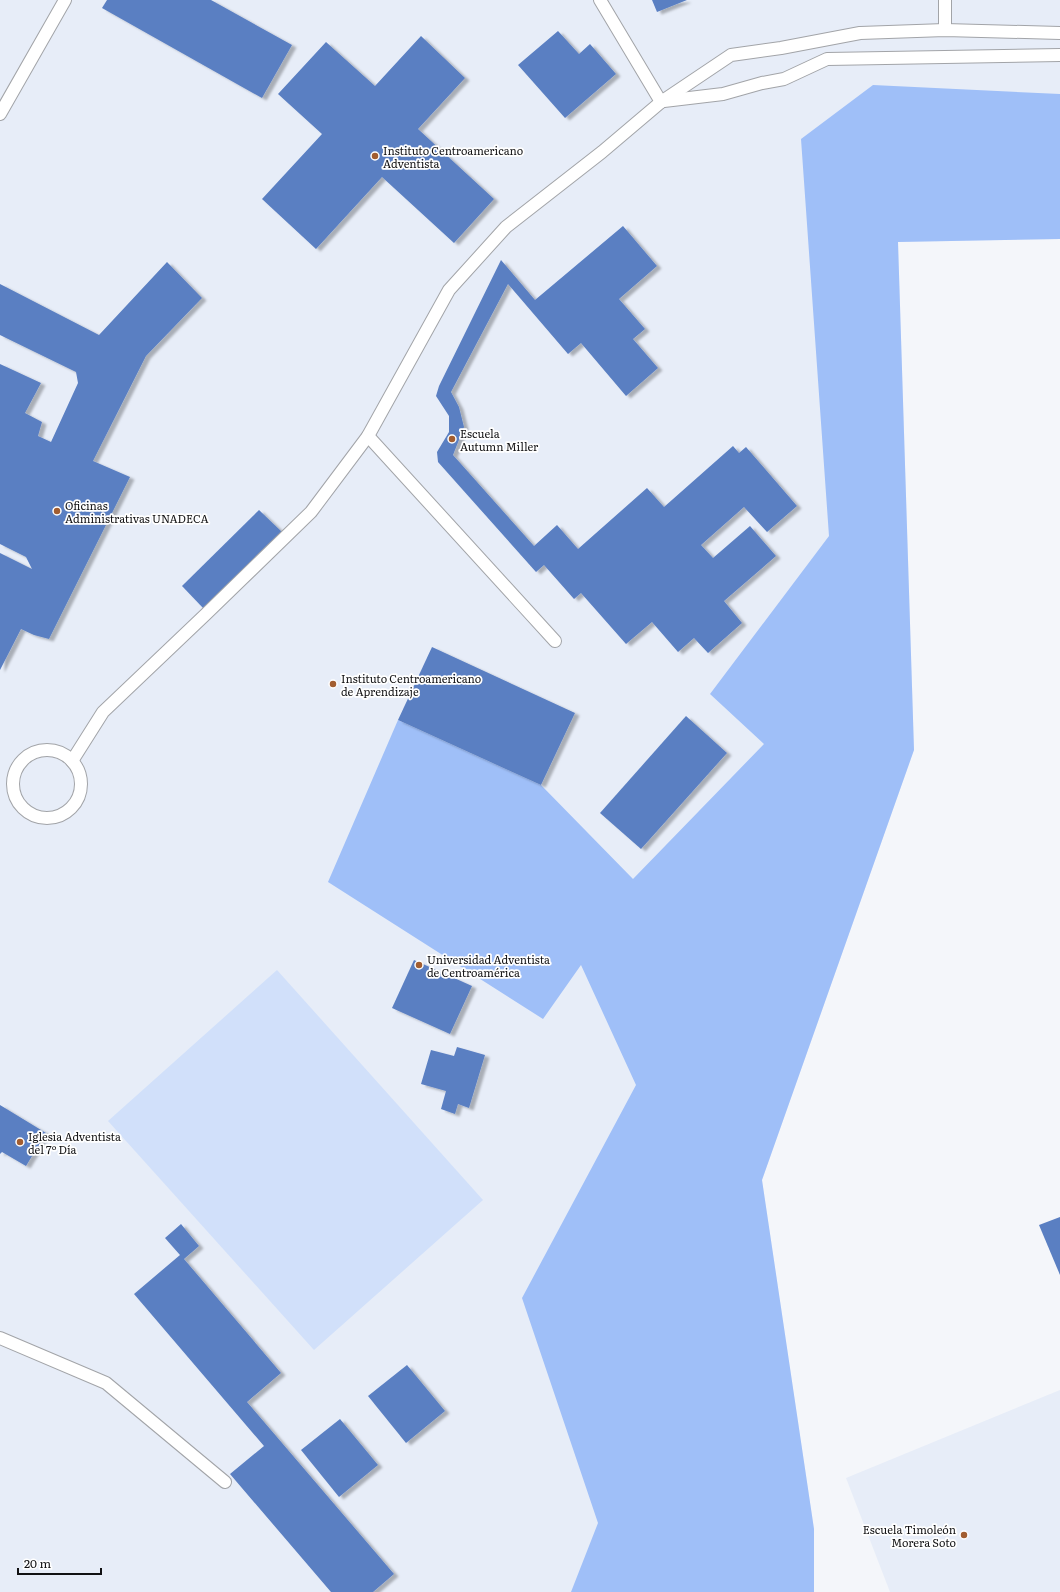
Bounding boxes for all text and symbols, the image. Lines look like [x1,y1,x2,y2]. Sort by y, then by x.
place label: Instituto Centroamericano Adventista [383,142,523,171]
marker: Instituto Centroamericano Adventista [370,151,380,161]
place label: Escuela Autumn Miller [460,425,539,454]
marker: Escuela Autumn Miller [447,434,457,444]
place label: Oficinas Administrativas UNADECA [65,497,209,526]
marker: Oficinas Administrativas UNADECA [52,506,62,516]
place label: Instituto Centroamericano de Aprendizaje [341,670,481,699]
marker: Instituto Centroamericano de Aprendizaje [328,679,338,689]
place label: Universidad Adventista de Centroamérica [427,951,550,980]
marker: Universidad Adventista de Centroamérica [414,960,424,970]
place label: Iglesia Adventista del 7º Día [28,1128,121,1157]
marker: Iglesia Adventista del 7º Día [15,1137,25,1147]
place label: Escuela Timoleón Morera Soto [863,1521,956,1550]
marker: Escuela Timoleón Morera Soto [959,1530,969,1540]
scale bar [18,1550,101,1576]
text: 20 m [24,1554,51,1572]

